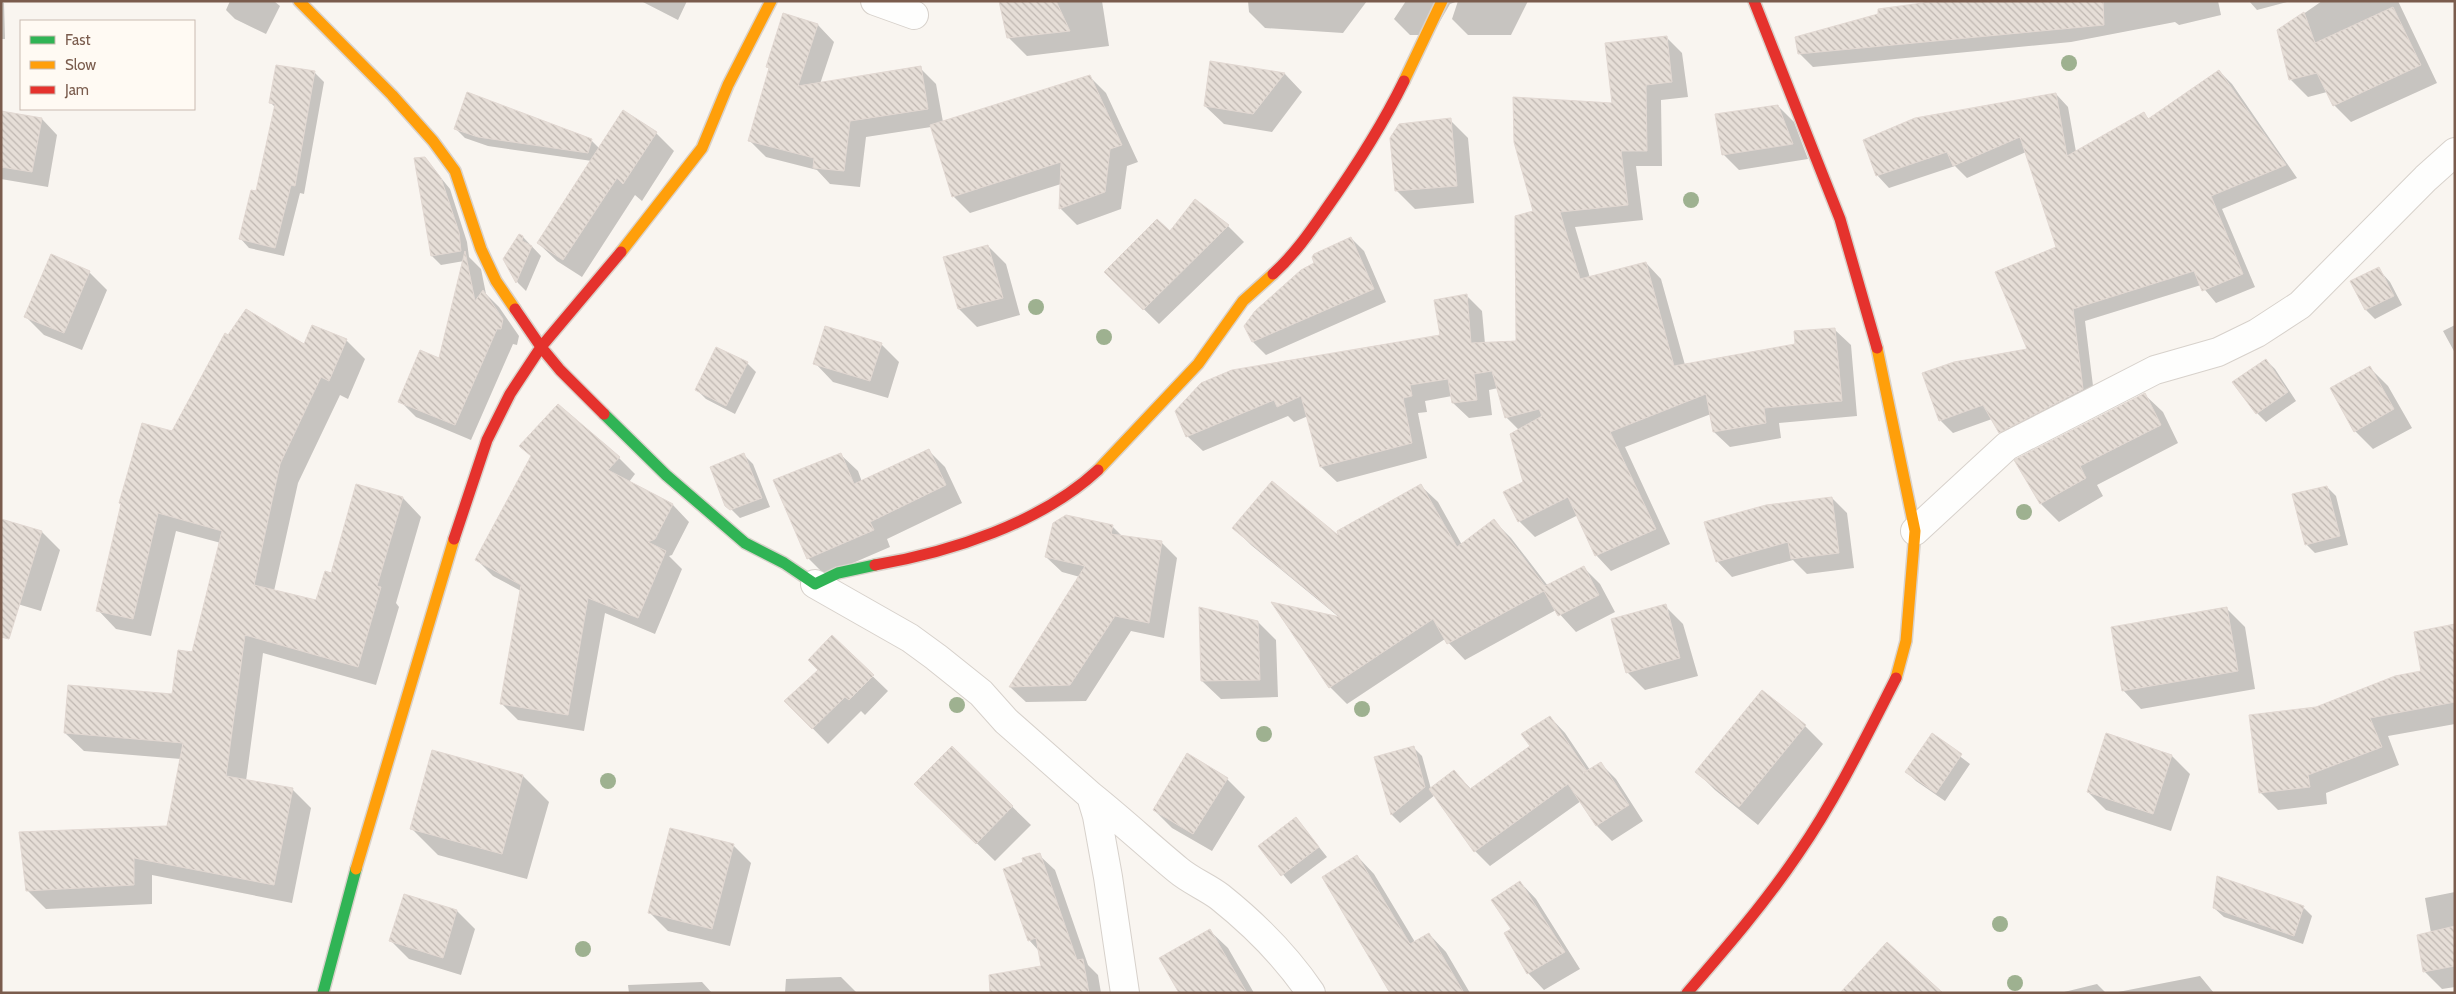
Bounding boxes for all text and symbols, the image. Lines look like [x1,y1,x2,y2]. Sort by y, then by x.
legend [20,20,195,110]
text: Fast [65,31,90,49]
text: Slow [65,56,96,74]
text: Jam [64,81,89,99]

